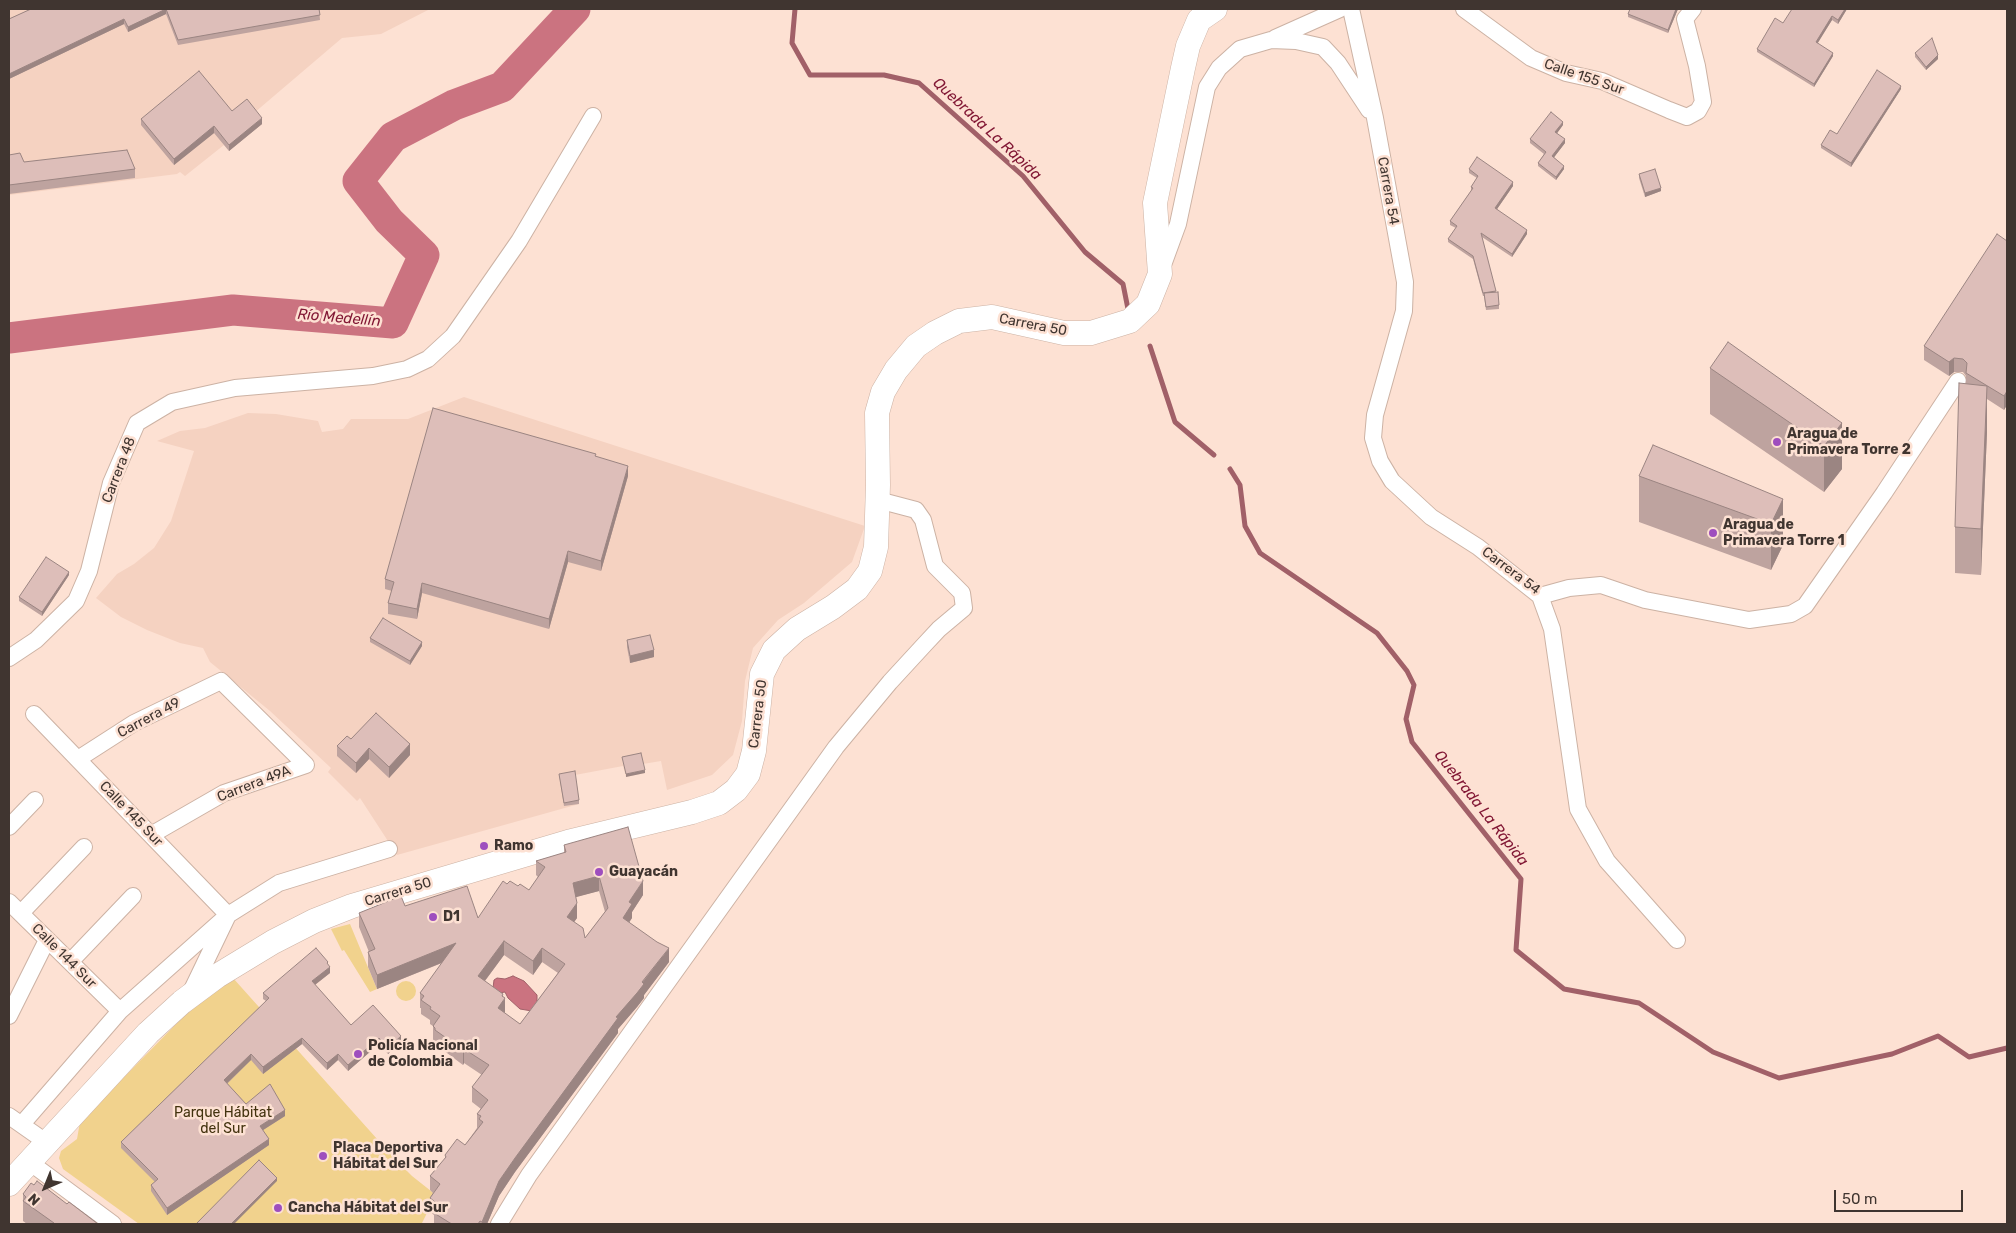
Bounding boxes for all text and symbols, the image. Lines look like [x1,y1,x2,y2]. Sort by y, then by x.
street label: Calle 155 Sur [1542,55,1626,99]
water label: Quebrada La Rápida [929,74,1045,184]
street label: Carrera 54 [1374,156,1402,226]
water label: Río Medellín [297,305,381,331]
street label: Carrera 50 [998,310,1068,340]
place label: Aragua de Primavera Torre 2 [1787,426,1911,458]
street label: Carrera 48 [99,435,139,505]
marker: Aragua de Primavera Torre 2 [1771,436,1783,448]
place label: Aragua de Primavera Torre 1 [1723,517,1845,550]
marker: Aragua de Primavera Torre 1 [1707,527,1719,539]
street label: Carrera 54 [1478,544,1544,598]
street label: Carrera 50 [745,679,771,749]
street label: Carrera 49 [115,694,183,742]
water label: Quebrada La Rápida [1430,746,1532,870]
street label: Carrera 49A [215,762,293,806]
street label: Calle 145 Sur [96,778,166,850]
place label: Ramo [494,838,533,854]
marker: Ramo [478,840,490,852]
place label: Guayacán [609,864,678,880]
marker: Guayacán [593,866,605,878]
street label: Carrera 50 [363,874,433,910]
place label: D1 [443,909,460,925]
marker: D1 [427,911,439,923]
street label: Calle 144 Sur [28,920,100,992]
place label: Policía Nacional de Colombia [368,1038,478,1070]
marker: Policía Nacional de Colombia [352,1048,364,1060]
park label: Parque Hábitat del Sur [174,1105,272,1138]
place label: Placa Deportiva Hábitat del Sur [333,1140,443,1172]
marker: Placa Deportiva Hábitat del Sur [317,1150,329,1162]
north arrow [20,1163,70,1213]
scale bar [1836,1180,1965,1212]
text: N [25,1190,44,1209]
text: 50 m [1842,1190,1877,1208]
place label: Cancha Hábitat del Sur [288,1200,448,1216]
marker: Cancha Hábitat del Sur [272,1202,284,1214]

